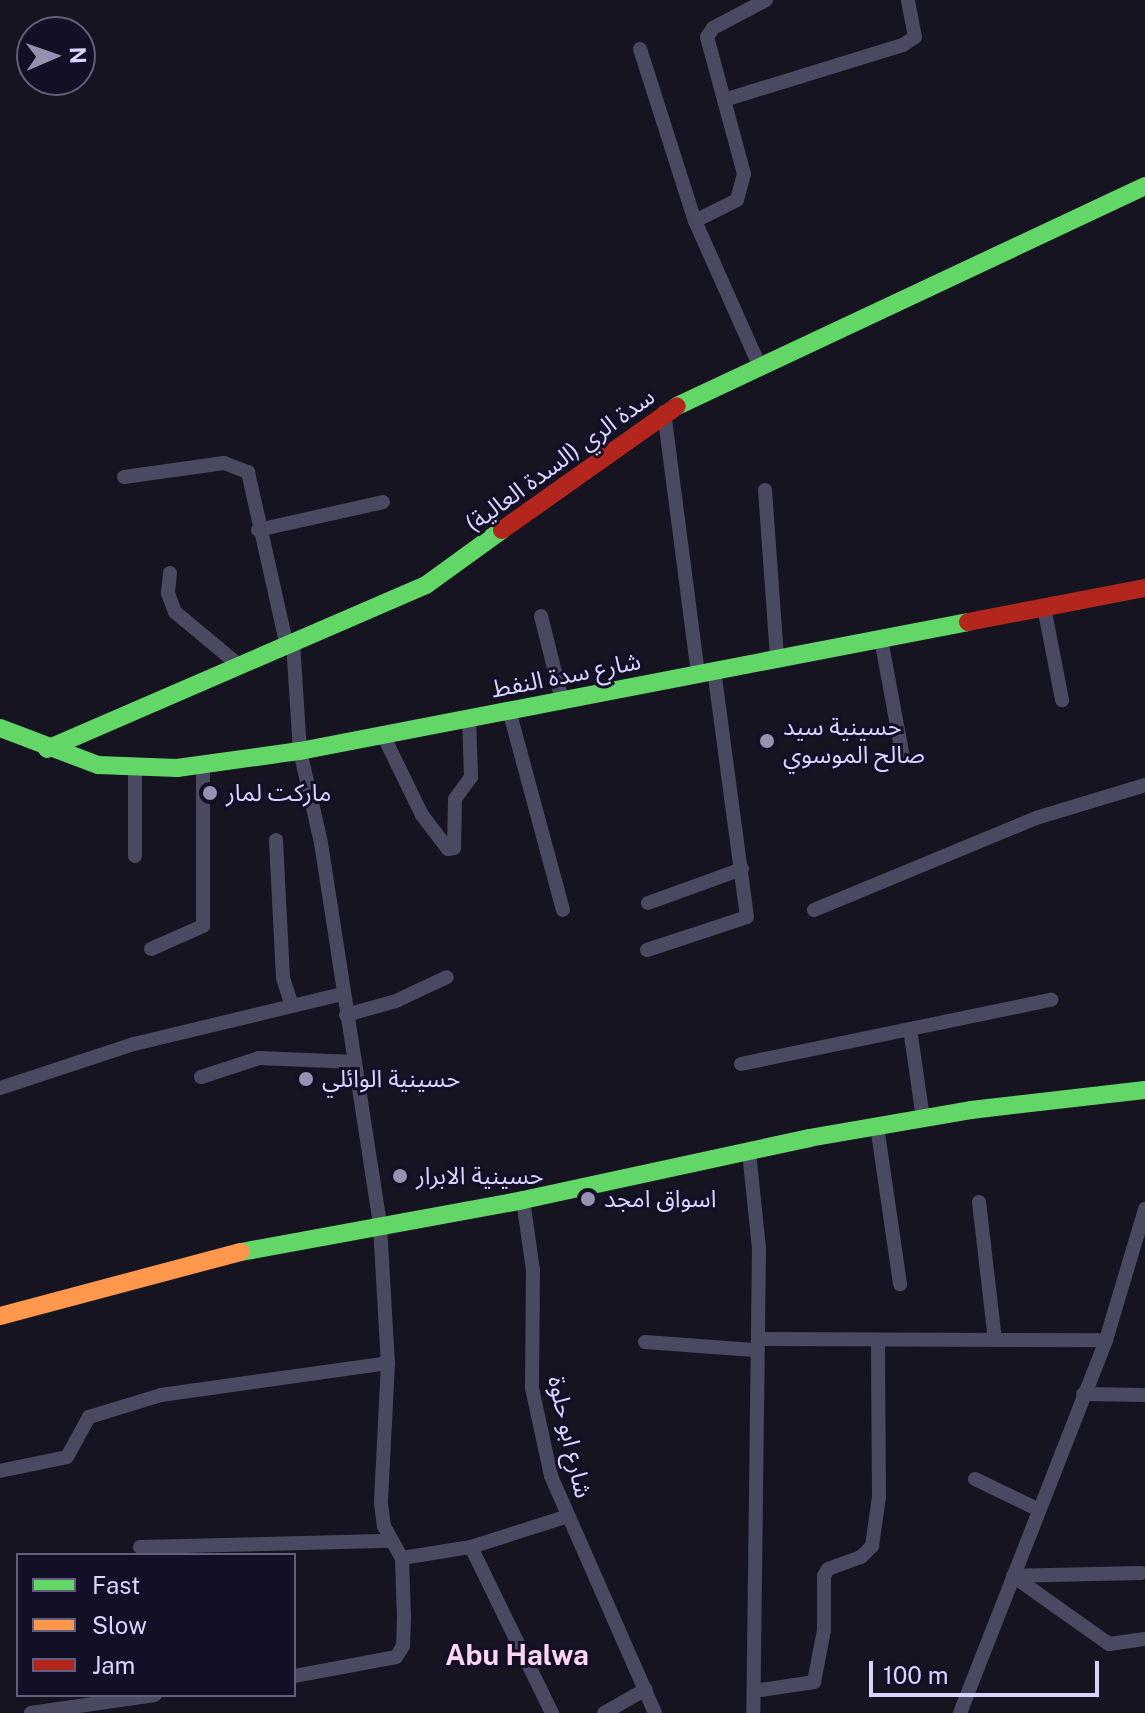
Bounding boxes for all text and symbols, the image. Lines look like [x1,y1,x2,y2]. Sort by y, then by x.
north arrow [16,16,96,96]
text: N [65,46,91,64]
street label: سدة الري (السدة العالية) [460,382,660,538]
street label: شارع سدة النفط [489,646,643,704]
place label: حسينية سيد صالح الموسوي [783,713,925,769]
marker: حسينية سيد صالح الموسوي [758,732,776,750]
place label: ماركت لمار [226,779,331,807]
marker: ماركت لمار [201,784,219,802]
place label: حسينية الوائلي [322,1065,460,1093]
marker: حسينية الوائلي [297,1070,315,1088]
place label: حسينية الابرار [416,1162,544,1190]
marker: حسينية الابرار [391,1167,409,1185]
place label: اسواق امجد [604,1185,716,1213]
marker: اسواق امجد [579,1190,597,1208]
street label: شارع ابو حلوة [542,1373,598,1501]
legend [16,1553,296,1697]
text: Fast [92,1571,140,1599]
text: Slow [92,1611,147,1639]
district label: Abu Halwa [445,1638,589,1672]
scale bar [873,1645,1103,1695]
text: Jam [92,1651,135,1679]
text: 100 m [883,1661,949,1689]

